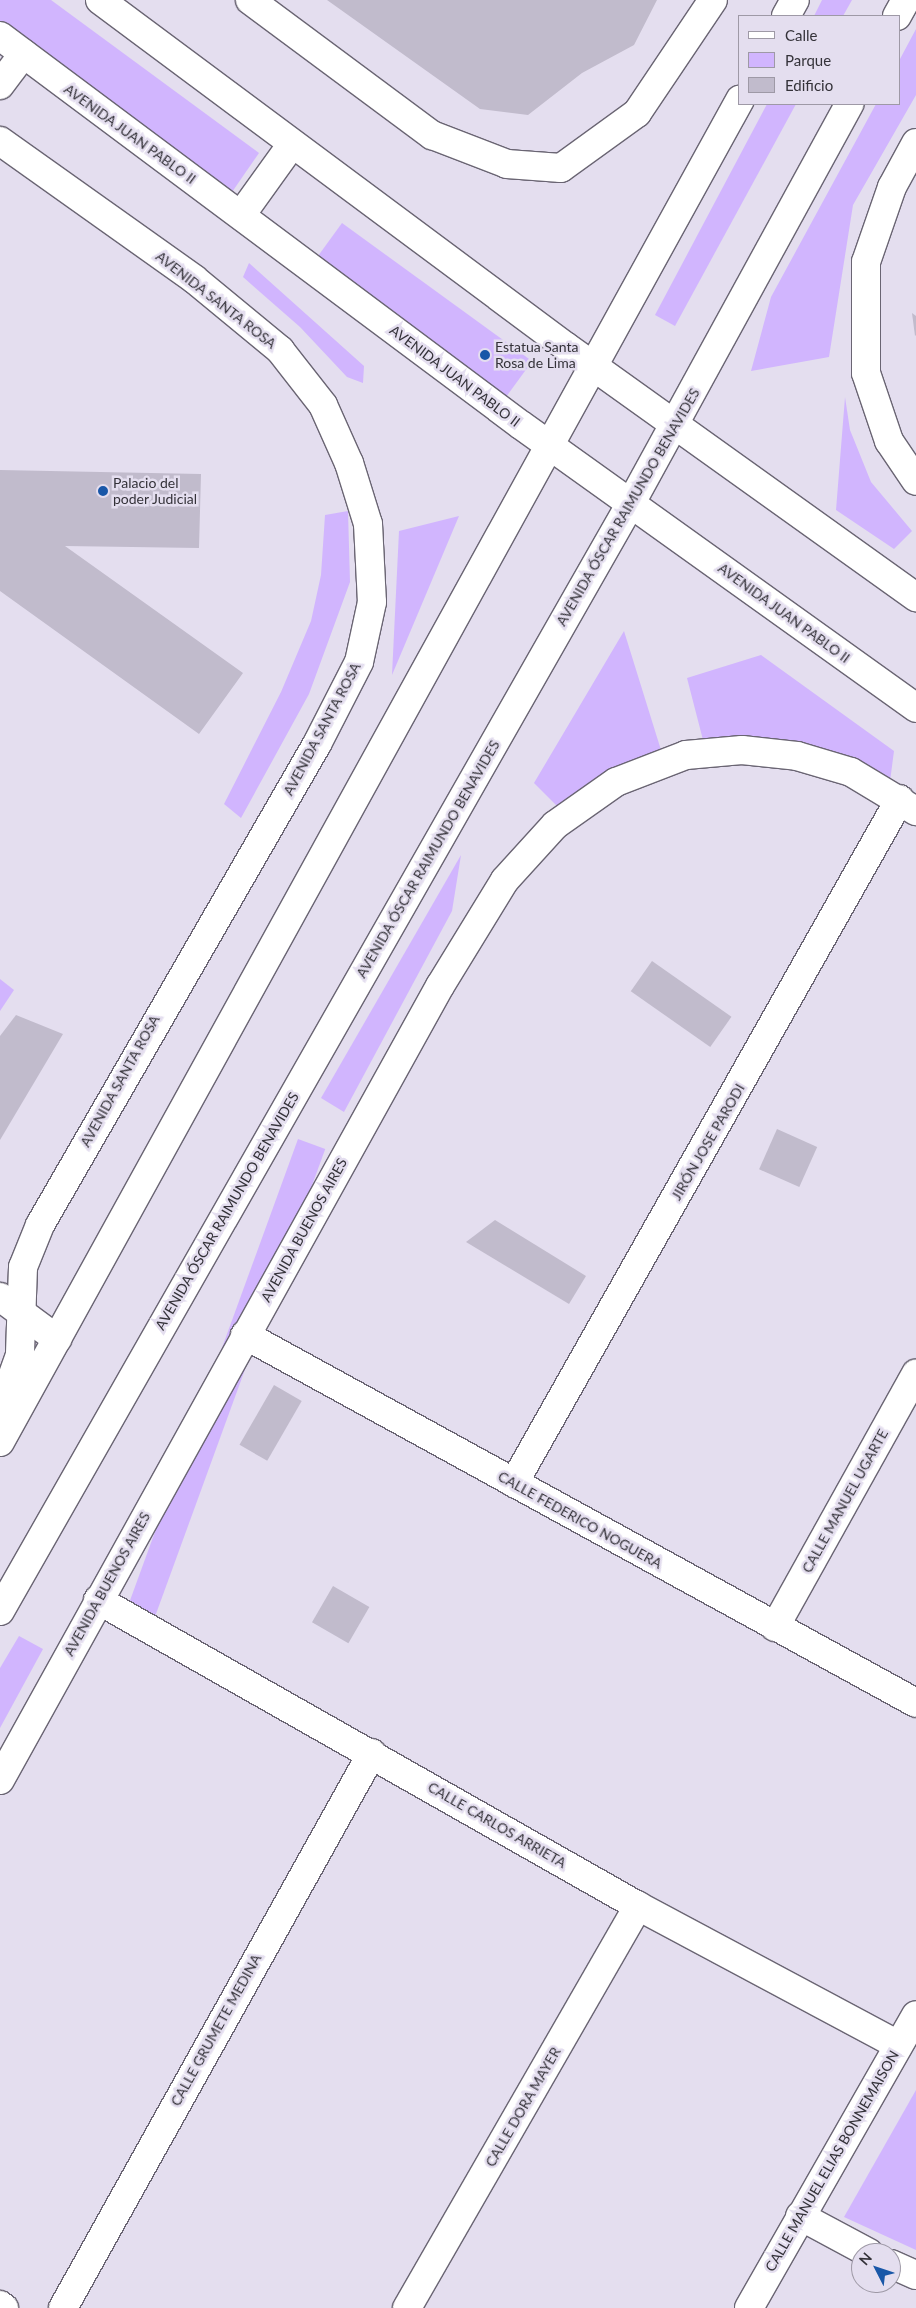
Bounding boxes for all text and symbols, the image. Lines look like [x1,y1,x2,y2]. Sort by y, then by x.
legend [738,15,901,105]
text: Calle [785,26,817,44]
text: Parque [785,51,831,69]
text: Edificio [785,76,833,94]
street label: AVENIDA JUAN PABLO II [60,80,200,188]
street label: AVENIDA SANTA ROSA [152,248,280,352]
street label: AVENIDA JUAN PABLO II [386,321,524,431]
place label: Estatua Santa Rosa de Lima [495,339,578,372]
marker: Estatua Santa Rosa de Lima [479,349,491,361]
street label: AVENIDA ÓSCAR RAIMUNDO BENAVIDES [553,385,703,629]
place label: Palacio del poder Judicial [113,475,198,508]
marker: Palacio del poder Judicial [97,485,109,497]
street label: AVENIDA JUAN PABLO II [714,559,854,667]
street label: AVENIDA SANTA ROSA [280,659,364,799]
street label: AVENIDA ÓSCAR RAIMUNDO BENAVIDES [353,737,503,981]
street label: AVENIDA SANTA ROSA [77,1012,163,1150]
street label: JIRÓN JOSE PARODI [668,1081,748,1203]
street label: AVENIDA ÓSCAR RAIMUNDO BENAVIDES [152,1089,302,1333]
street label: AVENIDA BUENOS AIRES [257,1155,351,1305]
street label: CALLE MANUEL UGARTE [798,1426,892,1576]
street label: CALLE FEDERICO NOGUERA [495,1468,665,1572]
street label: AVENIDA BUENOS AIRES [60,1509,154,1659]
street label: CALLE CARLOS ARRIETA [425,1778,569,1872]
street label: CALLE GRUMETE MEDINA [167,1951,265,2109]
street label: CALLE DORA MAYER [482,2044,564,2170]
street label: CALLE MANUEL ELIAS BONNEMAISON [762,2047,902,2275]
north arrow [851,2243,901,2293]

